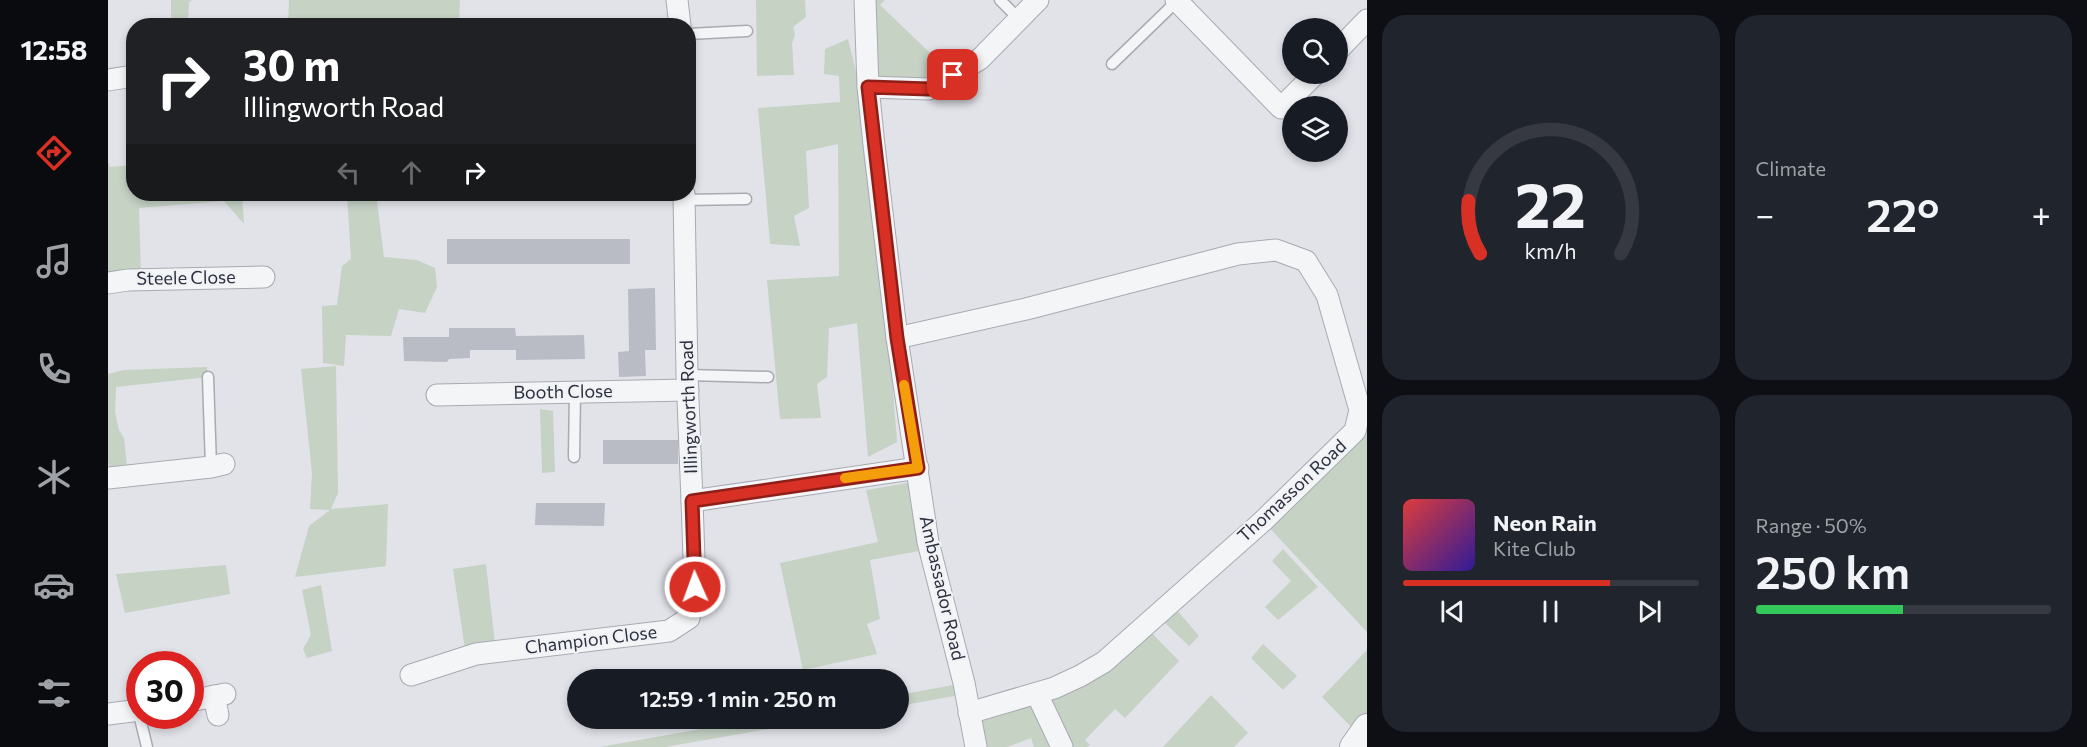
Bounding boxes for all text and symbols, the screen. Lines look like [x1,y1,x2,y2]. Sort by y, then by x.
map controls [1282,18,1348,162]
button: search [1282,18,1348,84]
text: 12:58 [20,33,88,66]
text: 30 m [243,38,340,90]
icon: right [144,42,222,120]
pin [927,49,978,100]
icon: arrive [936,58,969,91]
text: Illingworth Road [243,90,444,123]
button: layers [1282,96,1348,162]
icon: directions [33,132,75,174]
icon: left [332,156,365,189]
icon: ahead [395,156,428,189]
icon: right [458,156,491,189]
text: Climate [1756,156,1826,180]
text: 22 [1515,165,1586,241]
text: 22° [1866,186,1940,241]
text: − [1756,193,1774,234]
text: + [2032,193,2051,234]
text: km/h [1525,238,1577,264]
icon: music [33,240,75,282]
street label: Steele Close [136,265,236,289]
street label: Illingworth Road [675,340,701,474]
icon: phone [33,348,75,390]
street label: Booth Close [513,379,613,403]
street label: Thomasson Road [1232,434,1350,546]
icon: climate [33,456,75,498]
text: Neon Rain [1493,509,1597,536]
street label: Ambassador Road [916,513,970,662]
text: Range · 50% [1756,513,1867,537]
text: Kite Club [1493,536,1576,560]
text: 250 km [1756,543,1910,598]
position arrow [663,555,727,619]
icon: car [33,564,75,606]
icon: previous [1436,595,1469,628]
icon: pause [1534,595,1567,628]
icon: next [1633,595,1666,628]
street label: Champion Close [524,620,658,658]
speed limit sign: 30 [126,651,204,729]
icon: filters [33,672,75,714]
text: 12:59 · 1 min · 250 m [639,685,837,712]

